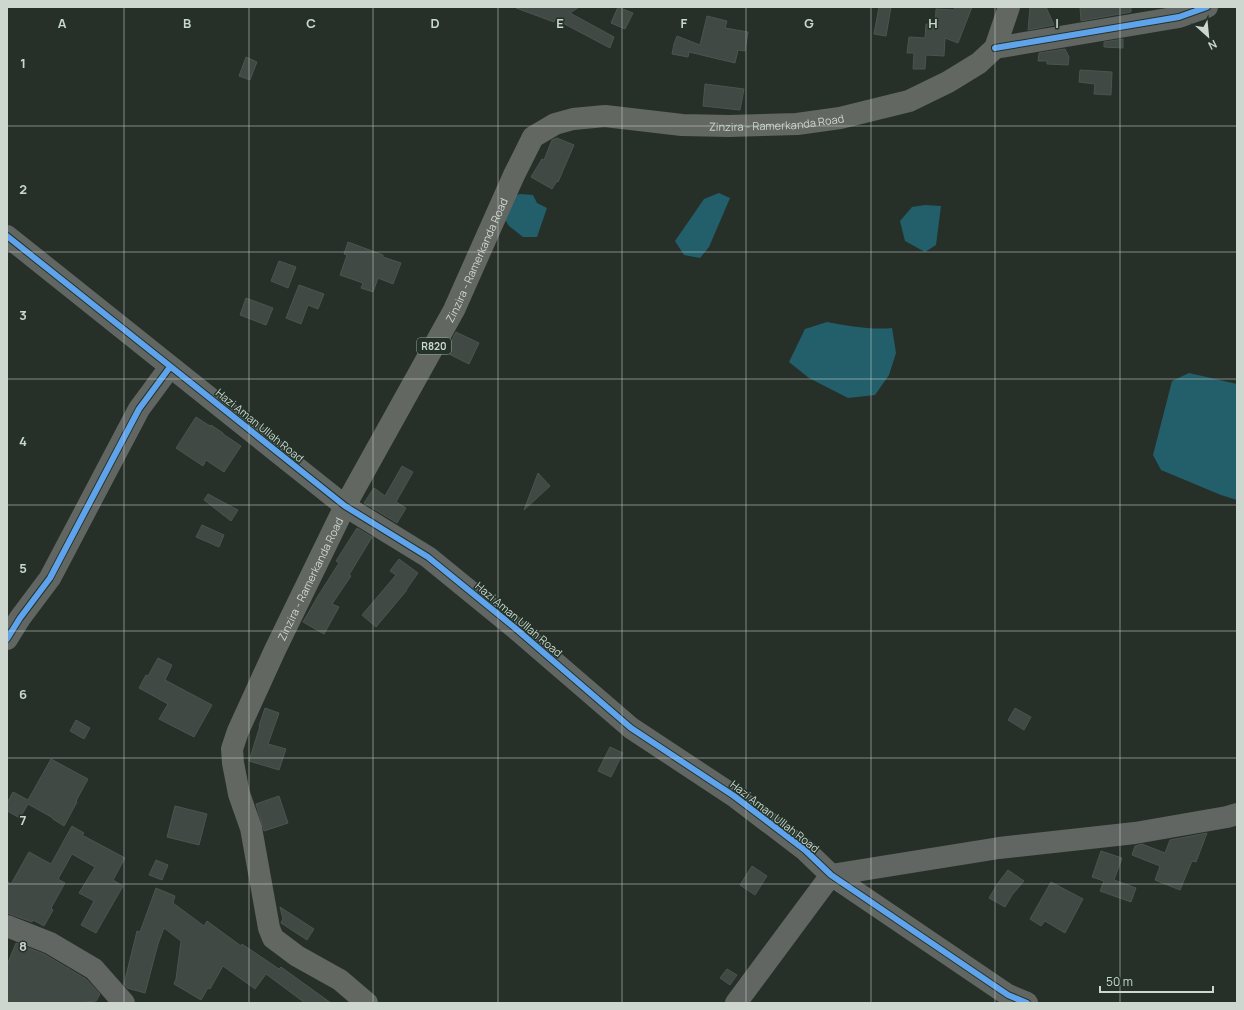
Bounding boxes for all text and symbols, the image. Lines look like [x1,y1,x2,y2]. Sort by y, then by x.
text: A [58,14,67,32]
text: B [183,14,191,32]
text: C [306,14,316,32]
text: D [430,14,440,32]
text: E [556,14,564,32]
text: F [681,14,688,32]
text: G [804,14,814,32]
text: H [928,14,938,32]
text: I [1055,14,1059,32]
north arrow [1188,16,1228,56]
text: N [1206,37,1220,54]
text: 1 [20,54,26,72]
street label: Zinzira - Ramerkanda Road [709,110,845,134]
text: 2 [19,180,27,198]
street label: Zinzira - Ramerkanda Road [441,195,511,325]
text: 3 [19,306,27,324]
road number: R820 [417,338,451,354]
street label: Hazi Aman Ullah Road [213,385,307,465]
text: 4 [19,432,27,450]
street label: Zinzira - Ramerkanda Road [273,515,346,643]
text: 5 [19,559,27,577]
street label: Hazi Aman Ullah Road [472,578,566,660]
text: 6 [19,685,27,703]
street label: Hazi Aman Ullah Road [727,776,823,856]
text: 7 [20,811,27,829]
text: 8 [19,937,27,955]
scale bar [1100,968,1213,994]
text: 50 m [1106,973,1133,990]

